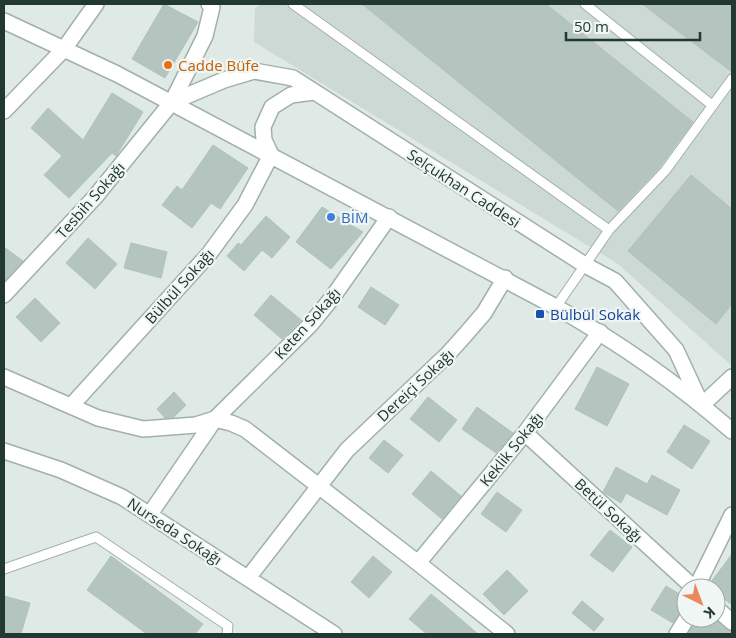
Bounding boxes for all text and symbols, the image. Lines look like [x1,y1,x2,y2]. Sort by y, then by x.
scale bar [566,10,700,42]
text: 50 m [574,16,609,36]
place label: Cadde Büfe [178,55,259,75]
marker: Cadde Büfe [162,59,174,71]
street label: Selçukhan Caddesi [404,144,524,232]
street label: Tesbih Sokağı [51,157,129,243]
place label: BİM [341,207,368,227]
marker: BİM [325,211,337,223]
street label: Bülbül Sokağı [140,244,218,328]
street label: Keten Sokağı [269,283,345,363]
place label: Bülbül Sokak [550,304,640,324]
marker: Bülbül Sokak [534,308,546,320]
street label: Dereiçi Sokağı [372,344,458,426]
street label: Keklik Sokağı [475,408,547,490]
street label: Betül Sokağı [571,473,647,547]
street label: Nurseda Sokağı [124,493,226,569]
north arrow [676,578,726,628]
text: K [700,603,720,624]

